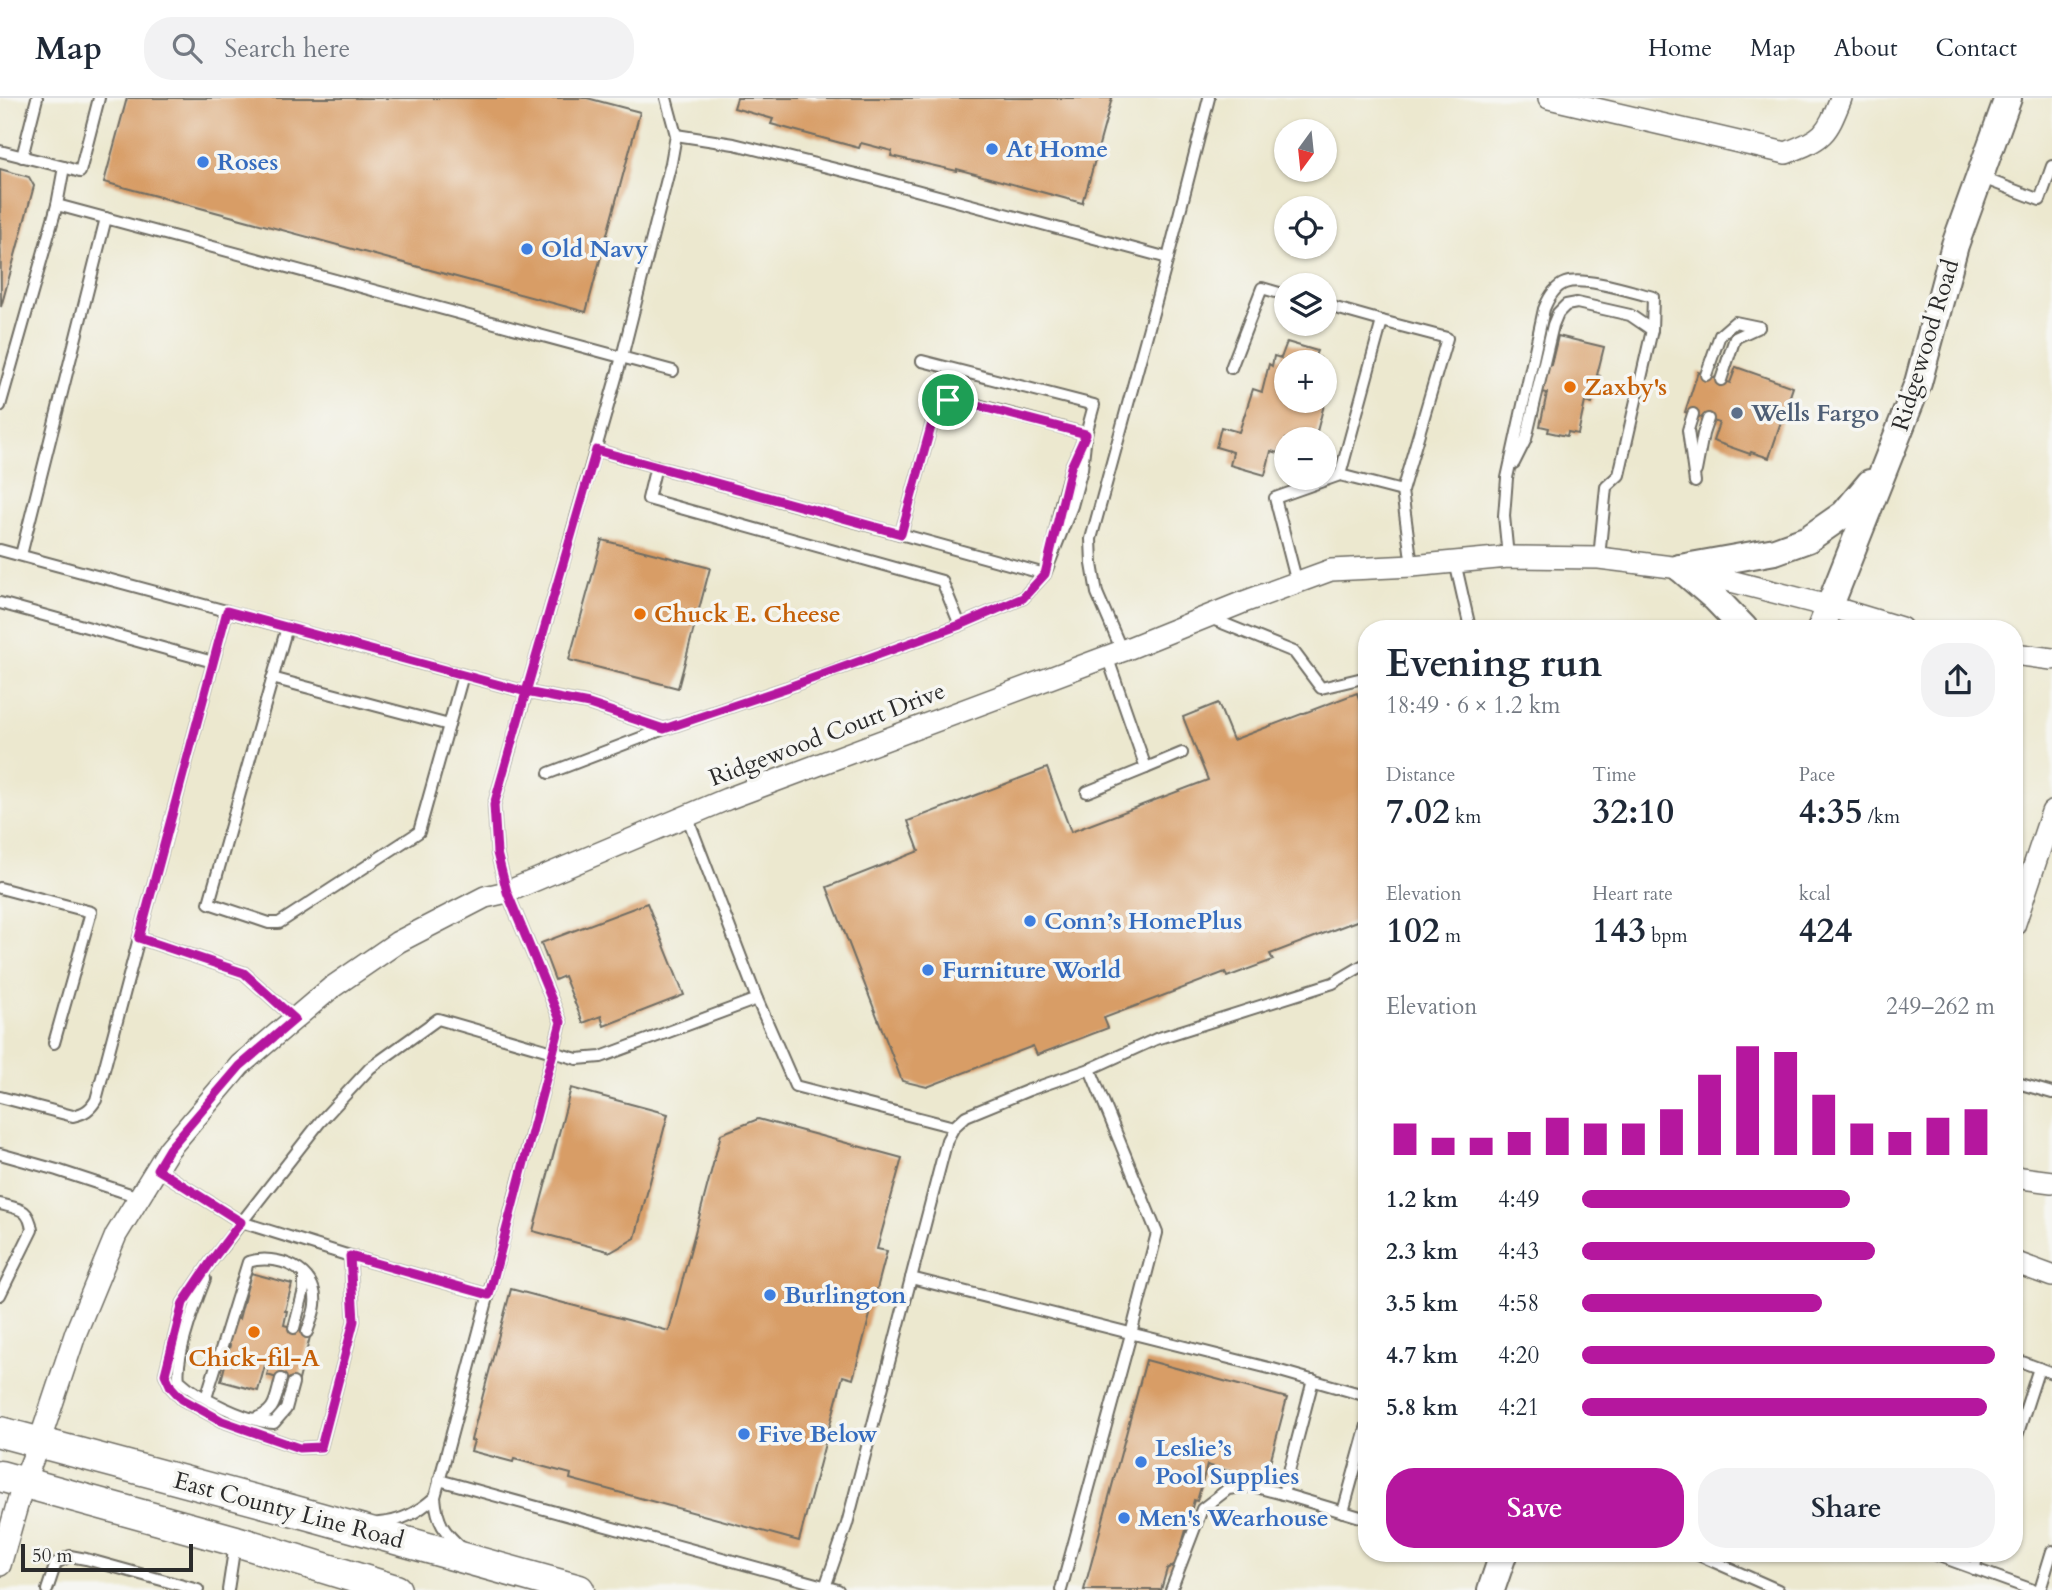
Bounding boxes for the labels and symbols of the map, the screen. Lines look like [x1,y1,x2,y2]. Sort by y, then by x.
north arrow [1274,119,1337,182]
place label: At Home [1006,133,1108,166]
marker: At Home [984,141,1000,157]
place label: Roses [217,146,278,179]
marker: Roses [195,154,211,170]
place label: Old Navy [541,233,649,266]
marker: Old Navy [519,241,535,257]
street label: Ridgewood Road [1884,255,1967,435]
pin [918,370,978,430]
place label: Zaxby's [1584,371,1667,404]
marker: Zaxby's [1562,379,1578,395]
place label: Wells Fargo [1750,397,1879,430]
marker: Wells Fargo [1729,405,1745,421]
place label: Chuck E. Cheese [654,598,841,631]
marker: Chuck E. Cheese [632,606,648,622]
street label: Ridgewood Court Drive [704,674,950,795]
place label: Conn’s HomePlus [1044,905,1242,938]
marker: Conn’s HomePlus [1022,913,1038,929]
place label: Furniture World [942,954,1121,987]
marker: Furniture World [920,962,936,978]
place label: Burlington [784,1279,907,1312]
marker: Burlington [762,1287,778,1303]
marker: Chick-fil-A [246,1324,262,1340]
place label: Chick-fil-A [188,1342,320,1375]
place label: Five Below [758,1418,878,1451]
marker: Five Below [736,1426,752,1442]
place label: Leslie’s Pool Supplies [1155,1432,1299,1493]
marker: Leslie’s Pool Supplies [1133,1454,1149,1470]
street label: East County Line Road [170,1464,408,1557]
place label: Men's Wearhouse [1138,1502,1329,1535]
marker: Men's Wearhouse [1116,1510,1132,1526]
scale bar [21,1541,192,1573]

